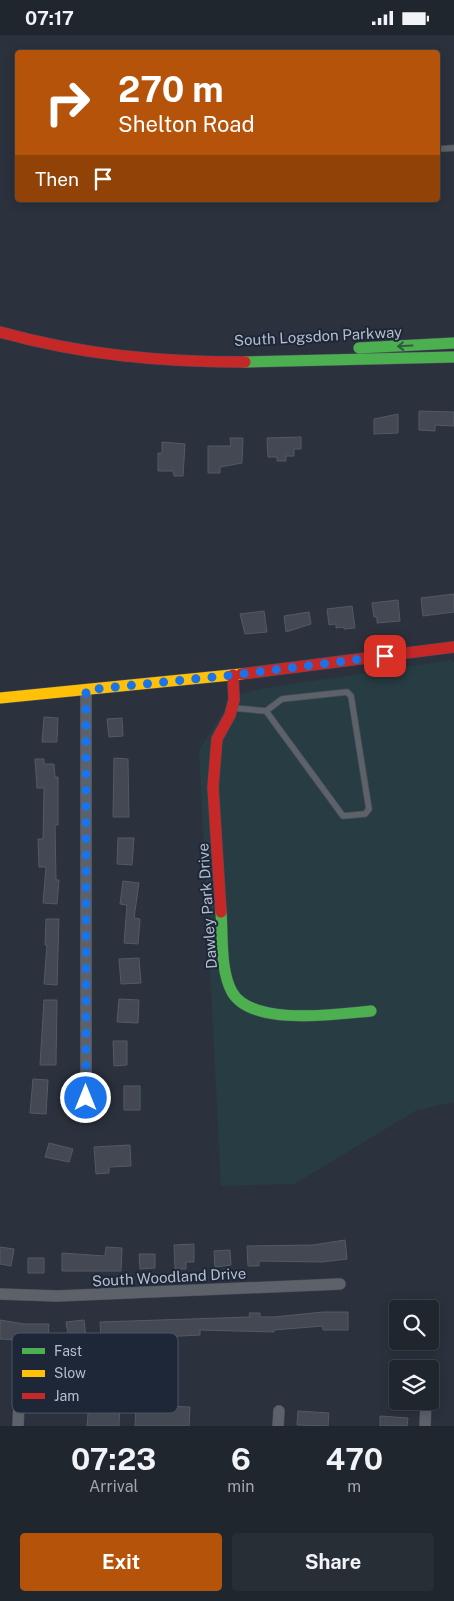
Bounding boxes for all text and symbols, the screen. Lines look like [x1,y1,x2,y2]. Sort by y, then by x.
text: 07:17 [25,7,74,29]
text: 270 m [118,69,224,110]
icon: right [35,70,100,135]
text: Shelton Road [118,111,255,137]
icon: arrive [89,165,117,193]
text: Then [35,168,79,190]
street label: South Logsdon Parkway [234,323,402,349]
one-way arrow [398,341,414,350]
pin [364,635,406,677]
icon: arrive [371,642,399,670]
street label: Dawley Park Drive [194,843,220,969]
position arrow [59,1071,111,1123]
street label: South Woodland Drive [91,1264,247,1290]
map controls [389,1300,439,1410]
button: search [389,1300,439,1350]
legend [12,1333,178,1413]
text: Fast [54,1343,82,1359]
button: layers [389,1360,439,1410]
text: Slow [54,1365,86,1381]
text: Jam [54,1388,79,1404]
text: 07:23 [71,1441,156,1477]
text: 6 [231,1441,251,1477]
text: 470 [325,1441,383,1477]
text: Arrival [89,1477,138,1496]
text: min [227,1477,254,1496]
text: m [347,1477,361,1496]
button: Exit [20,1533,222,1591]
button: Share [232,1533,434,1591]

